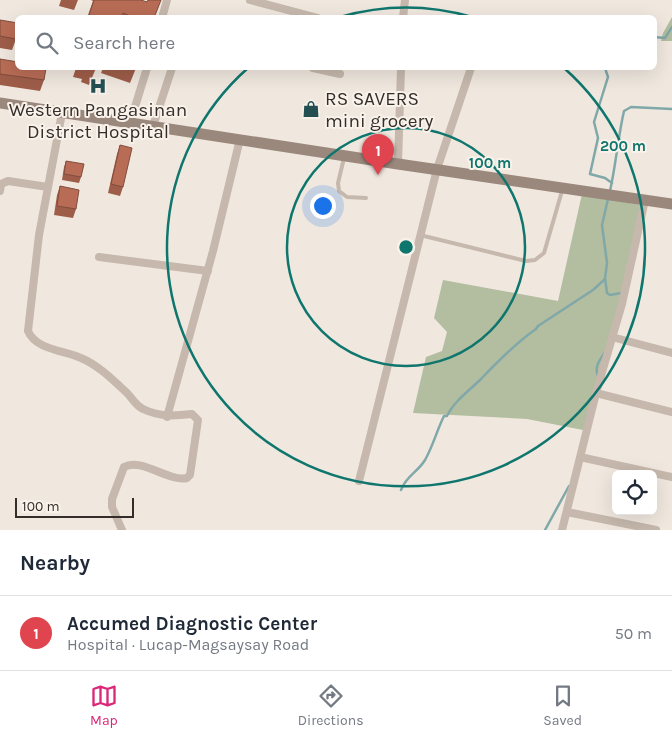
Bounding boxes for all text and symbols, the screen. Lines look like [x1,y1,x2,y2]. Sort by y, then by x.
search box [15,15,657,70]
icon: search [33,29,61,57]
text: Search here [73,32,175,54]
hospital icon: Western Pangasinan District Hospital [88,76,108,96]
place label: RS SAVERS mini grocery [325,88,433,132]
place label: Western Pangasinan District Hospital [9,99,187,143]
shop icon: RS SAVERS mini grocery [301,99,321,119]
pin: 1 [362,134,394,175]
text: 200 m [600,137,646,155]
text: 100 m [469,154,511,172]
your location [310,193,336,219]
centre of rings [397,238,415,256]
map controls [612,470,657,515]
button: locate [612,470,657,515]
scale bar [15,495,134,518]
text: 100 m [22,498,60,515]
text: Nearby [20,551,90,575]
text: Accumed Diagnostic Center [67,613,317,635]
text: 1 [33,624,39,643]
text: 50 m [615,624,652,643]
text: Hospital · Lucap-Magsaysay Road [67,635,309,654]
tab: Map [90,682,118,729]
tab: Directions [298,682,364,729]
tab: Saved [543,682,582,729]

